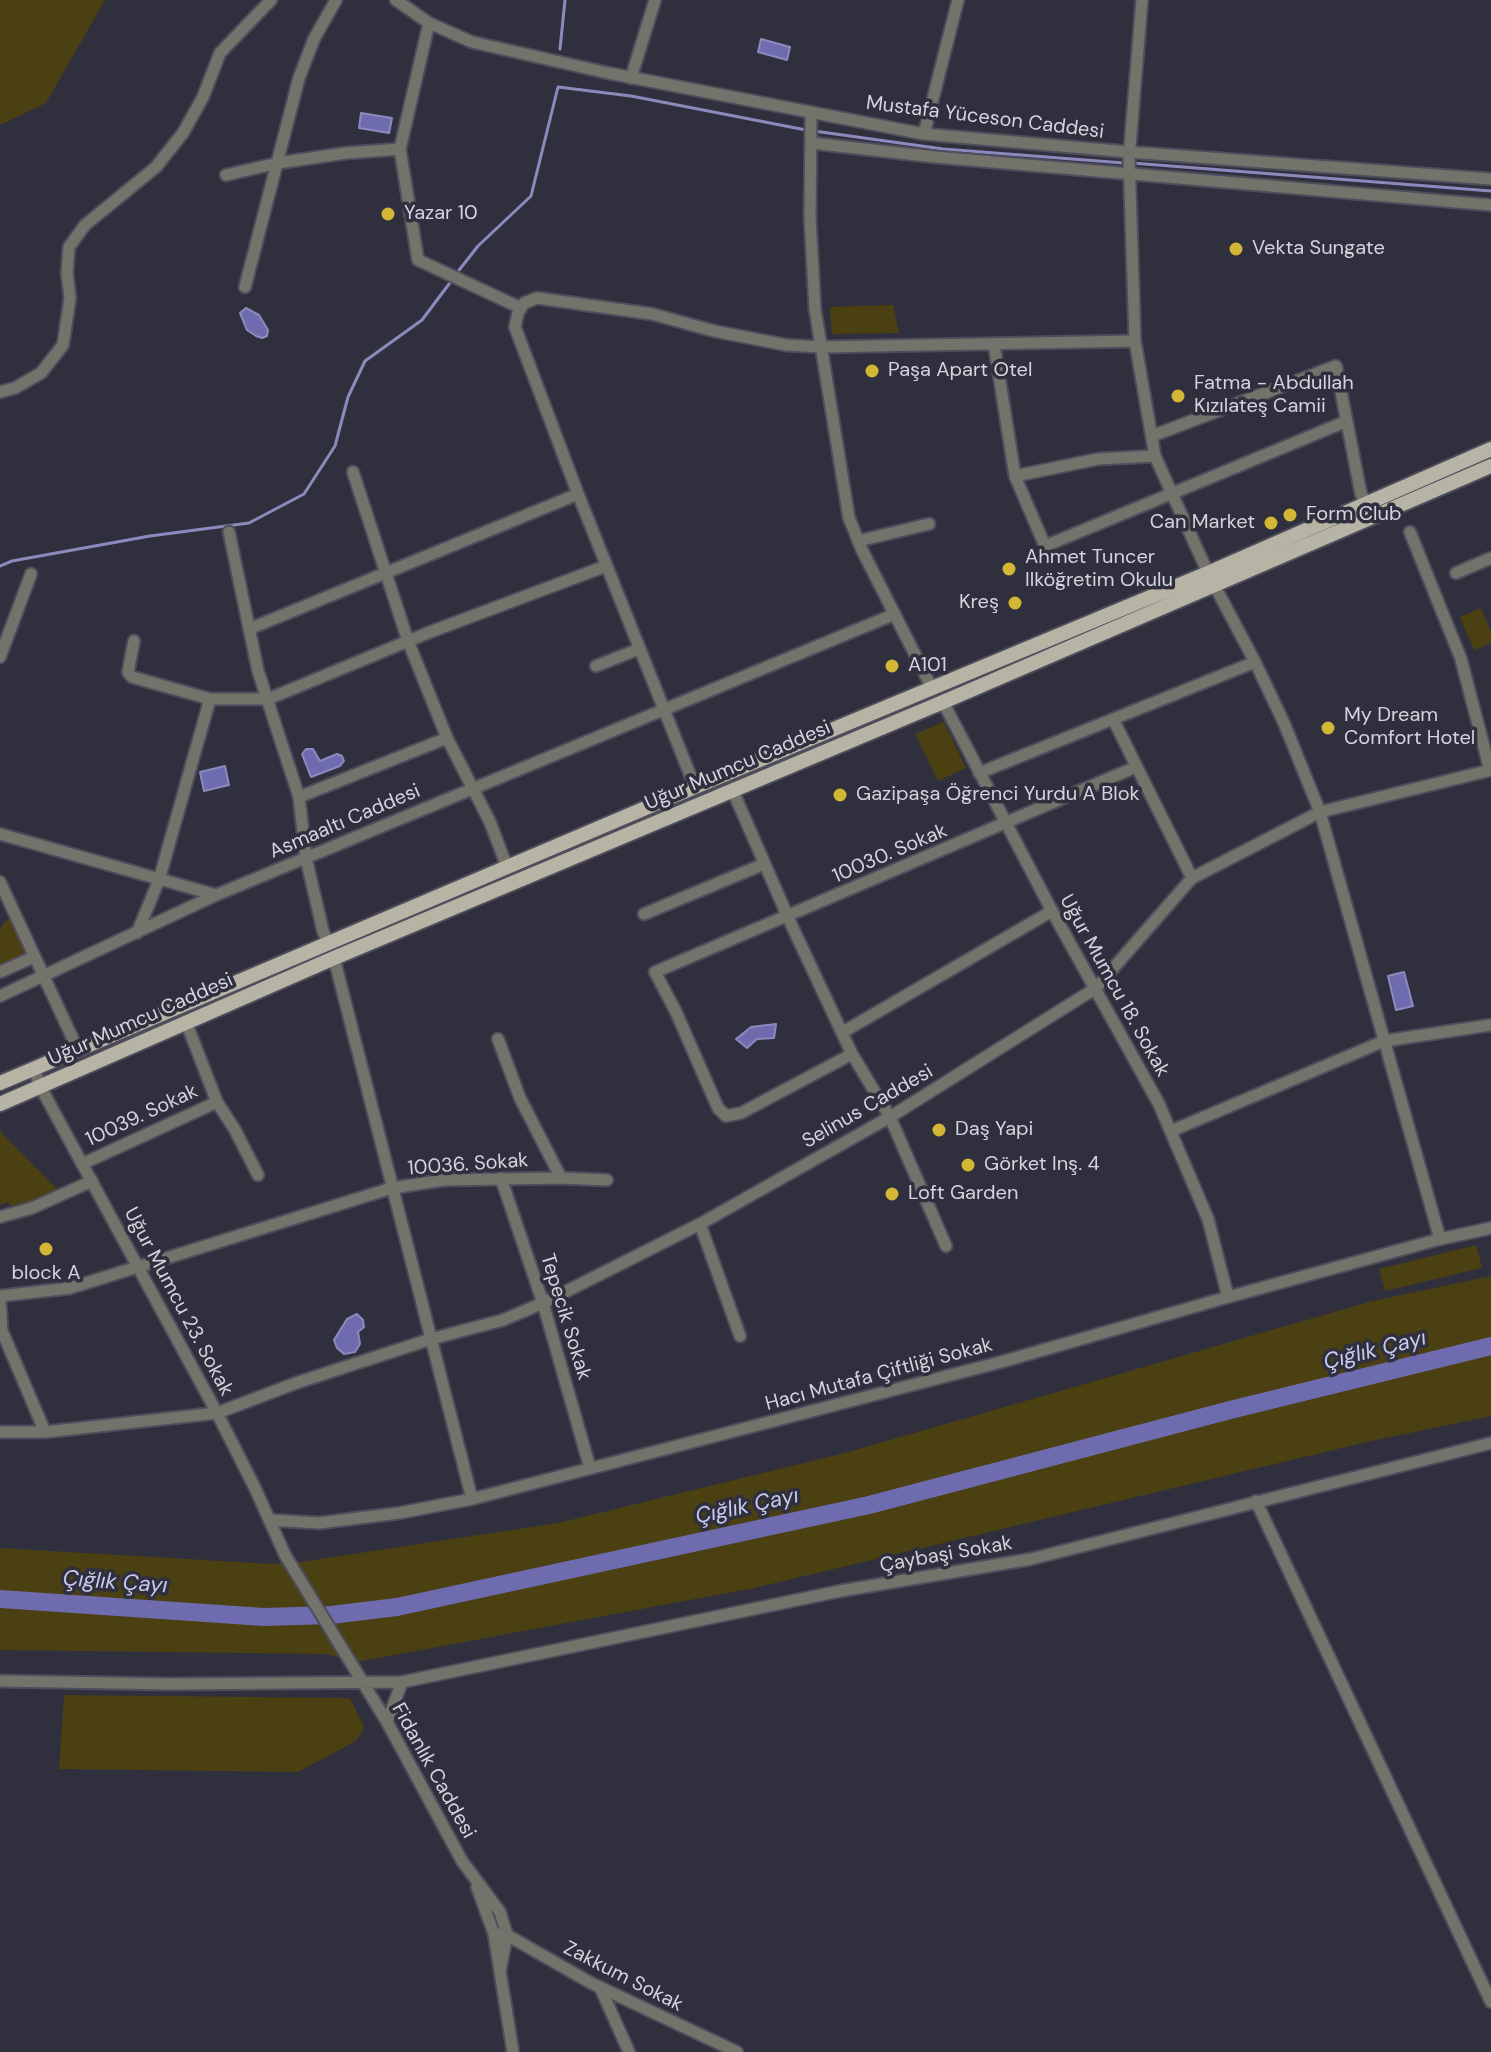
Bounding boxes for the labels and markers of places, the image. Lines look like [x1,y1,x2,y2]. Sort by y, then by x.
place label: Yazar 10 [404,202,478,226]
marker: Yazar 10 [379,205,397,223]
place label: Vekta Sungate [1252,237,1385,261]
marker: Vekta Sungate [1227,240,1245,258]
place label: Paşa Apart Otel [888,359,1032,383]
marker: Paşa Apart Otel [863,362,881,380]
place label: Fatma - Abdullah Kızılateş Camii [1194,372,1354,419]
marker: Fatma - Abdullah Kızılateş Camii [1169,387,1187,405]
place label: Form Club [1306,503,1401,527]
marker: Form Club [1281,506,1299,524]
place label: Can Market [1150,511,1255,535]
marker: Can Market [1262,514,1280,532]
place label: Ahmet Tuncer Ilköğretim Okulu [1025,546,1173,593]
marker: Ahmet Tuncer Ilköğretim Okulu [1000,560,1018,578]
place label: Kreş [959,591,999,615]
marker: Kreş [1006,594,1024,612]
place label: A101 [908,654,947,678]
marker: A101 [883,657,901,675]
place label: My Dream Comfort Hotel [1344,704,1475,751]
marker: My Dream Comfort Hotel [1319,719,1337,737]
place label: Gazipaşa Öğrenci Yurdu A Blok [856,783,1140,807]
marker: Gazipaşa Öğrenci Yurdu A Blok [831,786,849,804]
place label: Daş Yapi [955,1118,1033,1142]
marker: Daş Yapi [930,1121,948,1139]
place label: Görket Inş. 4 [984,1153,1100,1177]
marker: Görket Inş. 4 [959,1156,977,1174]
place label: Loft Garden [908,1182,1018,1206]
marker: Loft Garden [883,1185,901,1203]
marker: block A [37,1240,55,1258]
place label: block A [12,1262,80,1286]

